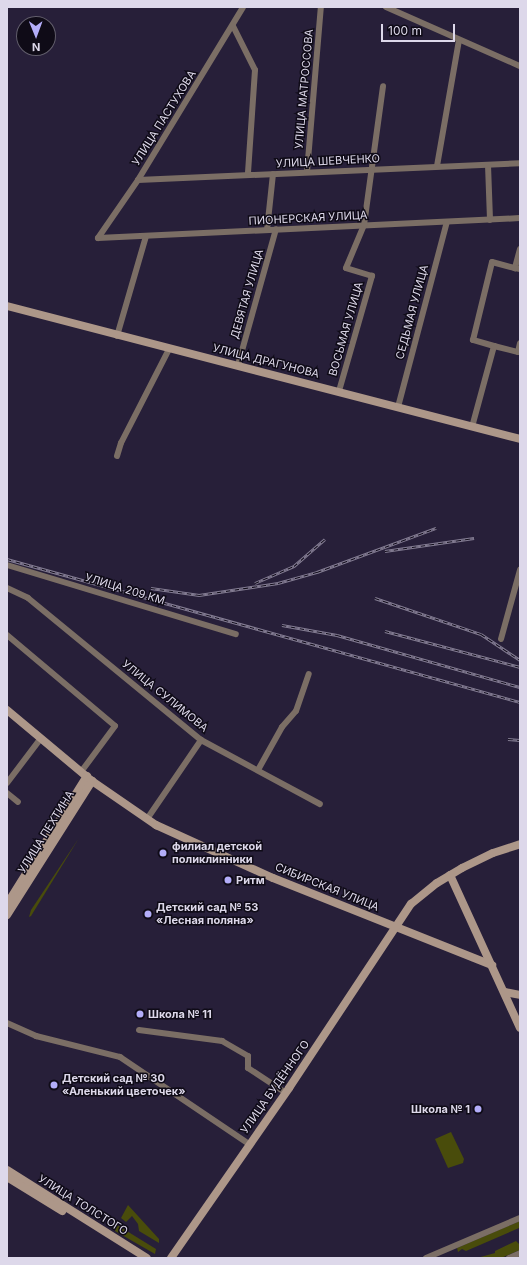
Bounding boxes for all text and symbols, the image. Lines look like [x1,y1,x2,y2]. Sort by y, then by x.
north arrow [16,16,56,56]
scale bar [383,16,457,42]
text: 100 m [388,23,422,38]
street label: УЛИЦА МАТРОССОВА [292,28,316,150]
text: N [32,40,41,54]
street label: УЛИЦА ПАСТУХОВА [129,68,199,168]
street label: УЛИЦА ШЕВЧЕНКО [276,152,380,170]
street label: ПИОНЕРСКАЯ УЛИЦА [248,208,368,228]
street label: ДЕВЯТАЯ УЛИЦА [228,248,266,340]
street label: СЕДЬМАЯ УЛИЦА [393,263,431,361]
street label: ВОСЬМАЯ УЛИЦА [326,280,366,378]
street label: УЛИЦА ДРАГУНОВА [211,341,321,381]
street label: УЛИЦА 209 КМ [83,571,167,607]
street label: УЛИЦА СУЛИМОВА [119,657,211,735]
street label: УЛИЦА ПЕХТИНА [15,788,77,876]
place label: филиал детской поликлинники [172,840,262,866]
marker: филиал детской поликлинники [157,847,169,859]
street label: СИБИРСКАЯ УЛИЦА [273,860,381,914]
place label: Ритм [236,873,265,887]
marker: Ритм [223,875,233,885]
place label: Детский сад № 53 «Лесная поляна» [156,901,258,927]
marker: Детский сад № 53 «Лесная поляна» [143,909,153,919]
place label: Школа № 11 [148,1007,212,1021]
marker: Школа № 11 [135,1009,145,1019]
street label: УЛИЦА БУДЁННОГО [238,1038,312,1136]
place label: Детский сад № 30 «Аленький цветочек» [62,1072,185,1098]
marker: Детский сад № 30 «Аленький цветочек» [49,1080,59,1090]
place label: Школа № 1 [411,1102,470,1116]
marker: Школа № 1 [473,1104,483,1114]
street label: УЛИЦА ТОЛСТОГО [36,1172,130,1238]

